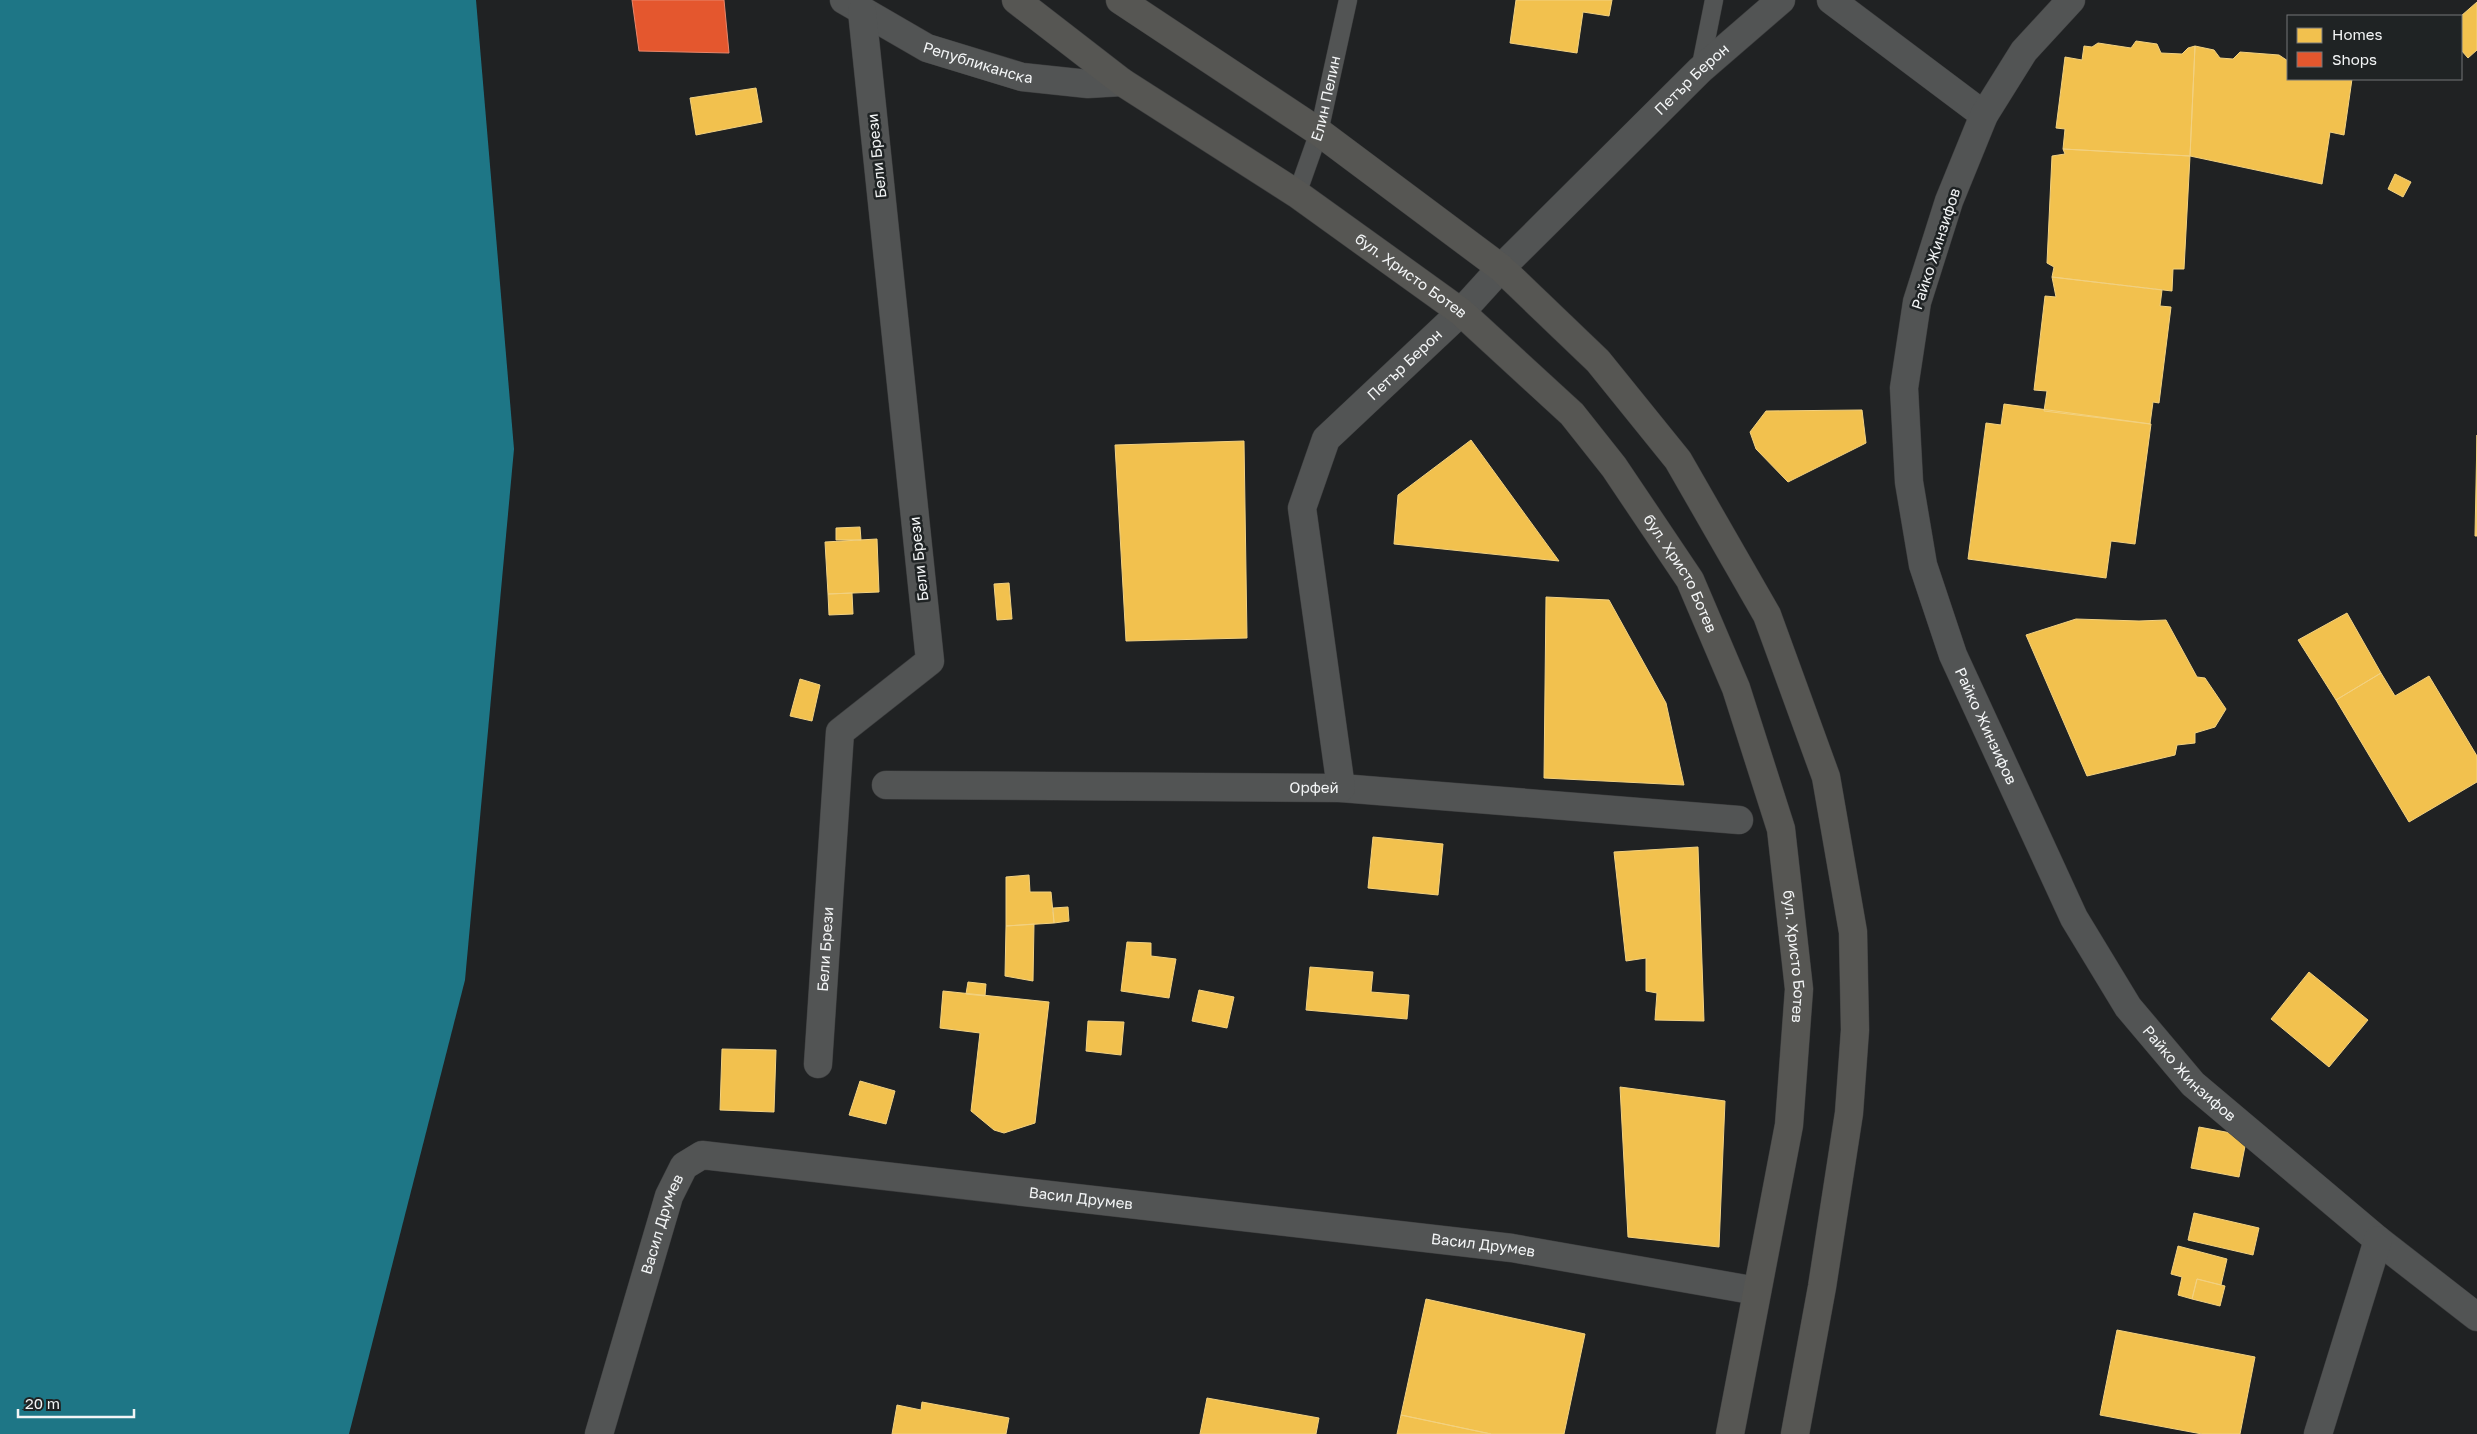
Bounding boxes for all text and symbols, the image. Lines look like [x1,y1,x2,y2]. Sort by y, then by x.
legend [2287,15,2462,80]
text: Homes [2332,25,2382,43]
street label: Републиканска [921,37,1034,86]
street label: Петър Берон [1650,39,1732,118]
text: Shops [2332,50,2377,68]
street label: Елин Пелин [1306,54,1343,143]
street label: Бели Брези [863,113,889,199]
street label: Райко Жинзифов [1907,186,1963,312]
street label: бул. Христо Ботев [1352,229,1471,321]
street label: Петър Берон [1363,325,1445,403]
street label: бул. Христо Ботев [1640,510,1721,635]
street label: Бели Брези [905,516,931,602]
street label: Райко Жинзифов [1952,664,2021,787]
street label: Орфей [1289,778,1339,796]
street label: бул. Христо Ботев [1780,889,1809,1024]
street label: Бели Брези [813,906,836,992]
street label: Райко Жинзифов [2139,1021,2240,1124]
street label: Васил Друмев [636,1171,687,1276]
street label: Васил Друмев [1028,1183,1134,1212]
street label: Васил Друмев [1430,1229,1537,1260]
scale bar [18,1386,134,1418]
text: 20 m [25,1394,60,1412]

